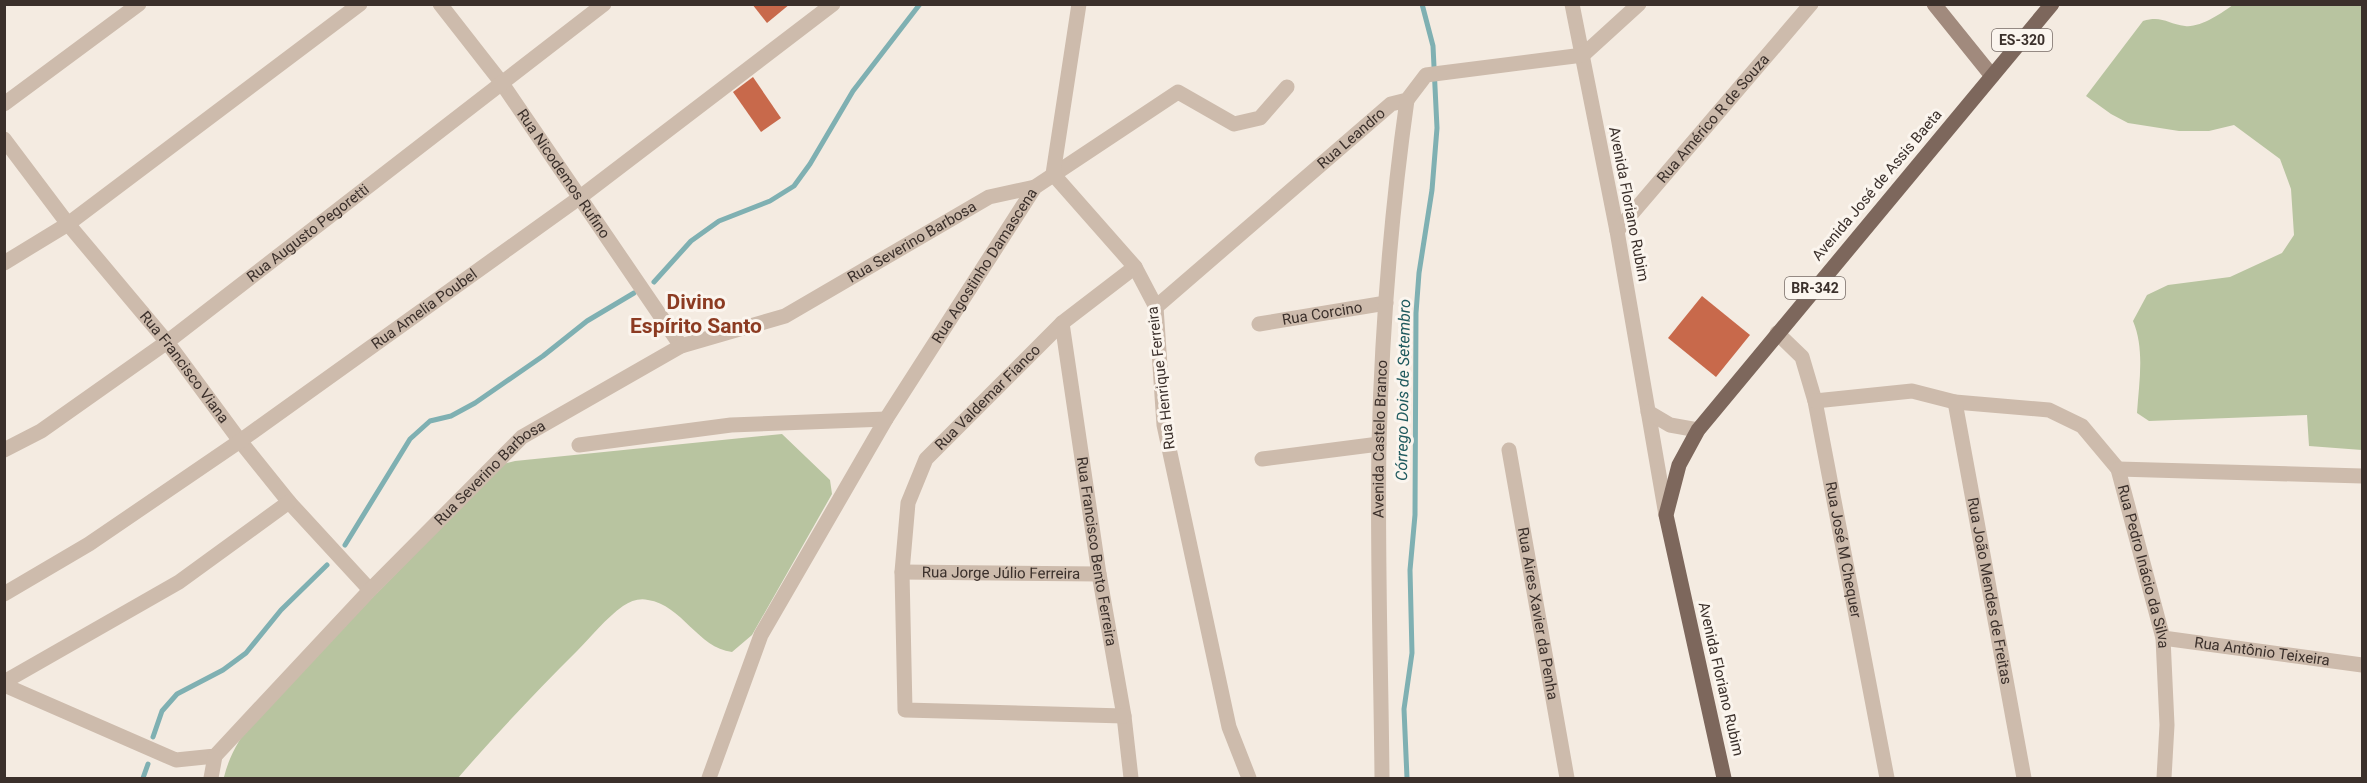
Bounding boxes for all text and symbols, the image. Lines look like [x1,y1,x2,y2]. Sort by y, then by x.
road number: ES-320 [1992,29,2052,51]
street label: Rua Américo R de Souza [1653,50,1773,187]
street label: Rua Leandro [1314,104,1389,173]
street label: Rua Nicodemos Rufino [513,106,614,242]
street label: Avenida José de Assis Baeta [1808,106,1946,264]
street label: Avenida Floriano Rubim [1605,125,1653,283]
street label: Rua Augusto Pegoretti [243,180,373,286]
street label: Rua Agostinho Damascena [928,185,1041,347]
street label: Rua Severino Barbosa [844,197,980,287]
street label: Rua Amelia Poubel [368,265,481,353]
road number: BR-342 [1785,277,1845,299]
district label: Divino Espírito Santo [630,290,762,338]
street label: Rua Corcino [1281,298,1364,329]
water label: Córrego Dois de Setembro [1392,299,1414,481]
street label: Rua Henrique Ferreira [1143,305,1179,451]
street label: Rua Francisco Viana [136,308,233,427]
street label: Rua Valdemar Fianco [931,341,1044,454]
street label: Avenida Castelo Branco [1369,359,1391,518]
street label: Rua Severino Barbosa [431,417,549,529]
street label: Rua Francisco Bento Ferreira [1073,455,1121,648]
street label: Rua José M Chequer [1822,480,1865,619]
street label: Rua Pedro Inácio da Silva [2114,483,2172,649]
street label: Rua João Mendes de Freitas [1964,496,2016,686]
street label: Rua Aires Xavier da Penha [1514,526,1562,701]
street label: Rua Jorge Júlio Ferreira [922,563,1080,583]
street label: Avenida Floriano Rubim [1695,600,1747,758]
street label: Rua Antônio Teixeira [2193,633,2331,670]

